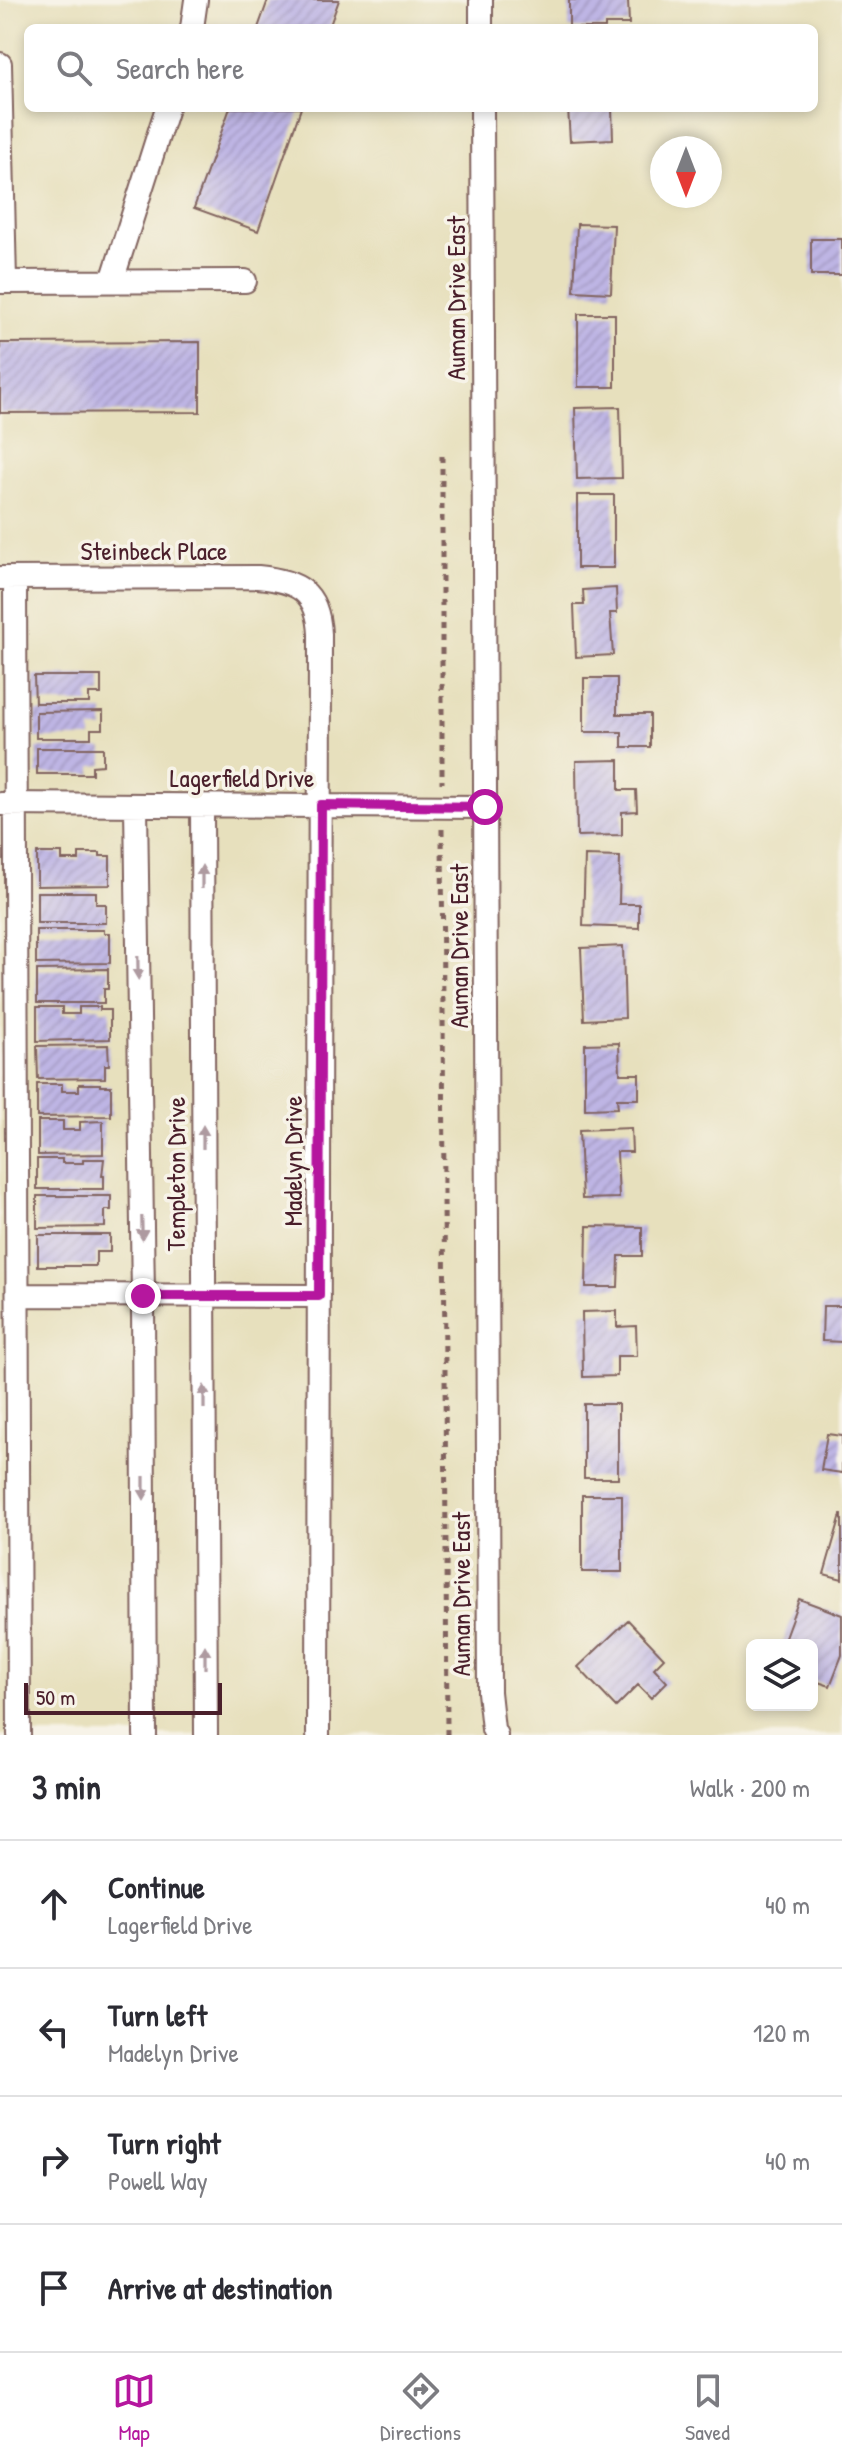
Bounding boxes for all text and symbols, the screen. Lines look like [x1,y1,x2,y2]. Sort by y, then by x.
search box [24,24,818,112]
icon: search [52,46,96,90]
text: Search here [116,48,244,88]
north arrow [650,136,722,208]
street label: Auman Drive East [438,215,473,380]
street label: Steinbeck Place [81,533,227,568]
street label: Lagerfield Drive [170,760,314,795]
route start [467,789,503,825]
street label: Auman Drive East [441,863,476,1028]
one-way arrow [196,864,208,889]
one-way arrow [132,956,145,981]
street label: Madelyn Drive [275,1096,310,1226]
street label: Templeton Drive [158,1097,193,1251]
one-way arrow [197,1124,209,1149]
one-way arrow [136,1216,148,1241]
route end [125,1278,161,1314]
one-way arrow [198,1384,210,1409]
one-way arrow [138,1476,150,1501]
street label: Auman Drive East [443,1511,478,1676]
map controls [746,1639,818,1711]
button: layers [746,1639,818,1711]
one-way arrow [199,1644,211,1669]
scale bar [24,1679,222,1715]
text: 50 m [36,1682,75,1712]
text: 3 min [32,1764,101,1810]
text: Walk · 200 m [690,1770,810,1805]
text: Continue [108,1867,205,1907]
icon: ahead [32,1882,76,1926]
text: 40 m [765,1887,810,1922]
text: Lagerfield Drive [108,1907,253,1942]
text: Turn left [108,1995,207,2035]
icon: left [32,2010,76,2054]
text: 120 m [753,2015,810,2050]
text: Madelyn Drive [108,2035,239,2070]
text: Turn right [108,2123,221,2163]
icon: right [32,2138,76,2182]
text: 40 m [765,2143,810,2178]
text: Powell Way [108,2163,208,2198]
icon: arrive [32,2266,76,2310]
text: Arrive at destination [108,2268,333,2308]
tab: Map [112,2369,156,2447]
tab: Directions [380,2369,461,2447]
tab: Saved [685,2369,730,2447]

